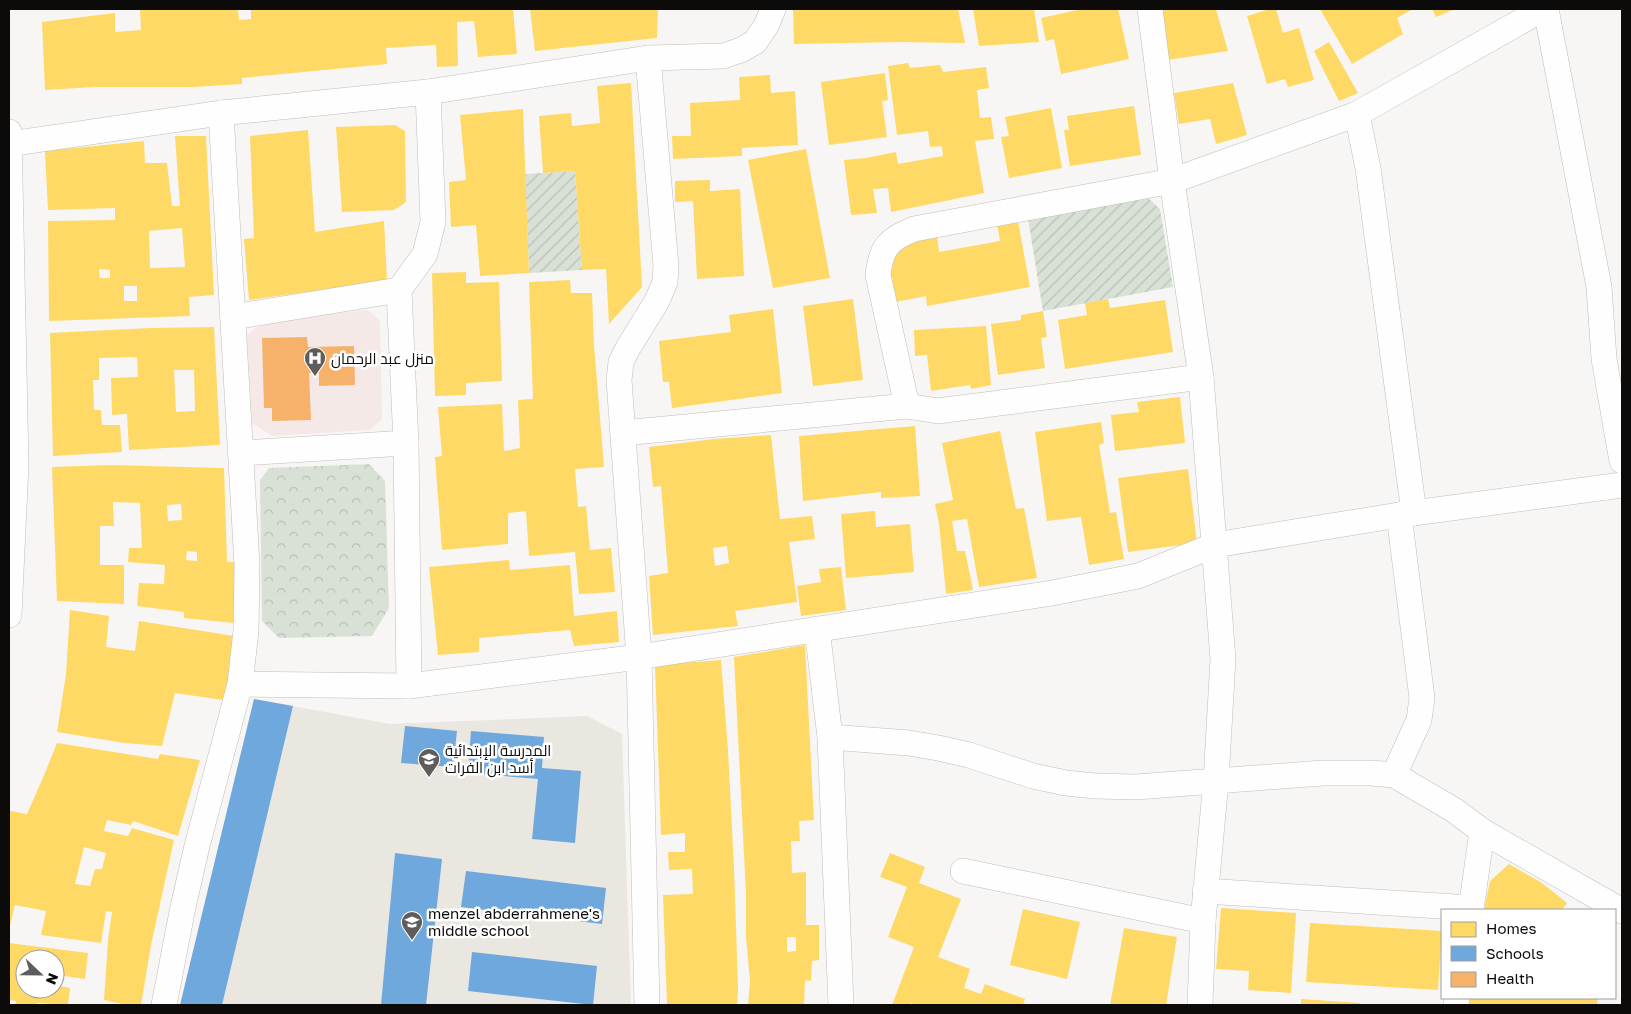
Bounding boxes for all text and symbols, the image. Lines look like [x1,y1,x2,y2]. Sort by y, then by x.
hospital icon: منزل عبد الرحمان [303,346,327,377]
place label: منزل عبد الرحمان [331,349,434,369]
place label: المدرسة الإبتدائية أسد ابن الفرات [445,741,551,778]
school or university icon: المدرسة الإبتدائية أسد ابن الفرات [417,747,441,778]
place label: menzel abderrahmene's middle school [428,904,600,939]
legend [1441,909,1616,999]
school or university icon: menzel abderrahmene's middle school [400,910,424,941]
text: Homes [1486,919,1536,937]
text: Schools [1486,944,1544,962]
north arrow [15,949,65,999]
text: Health [1486,969,1534,987]
text: N [43,971,62,987]

